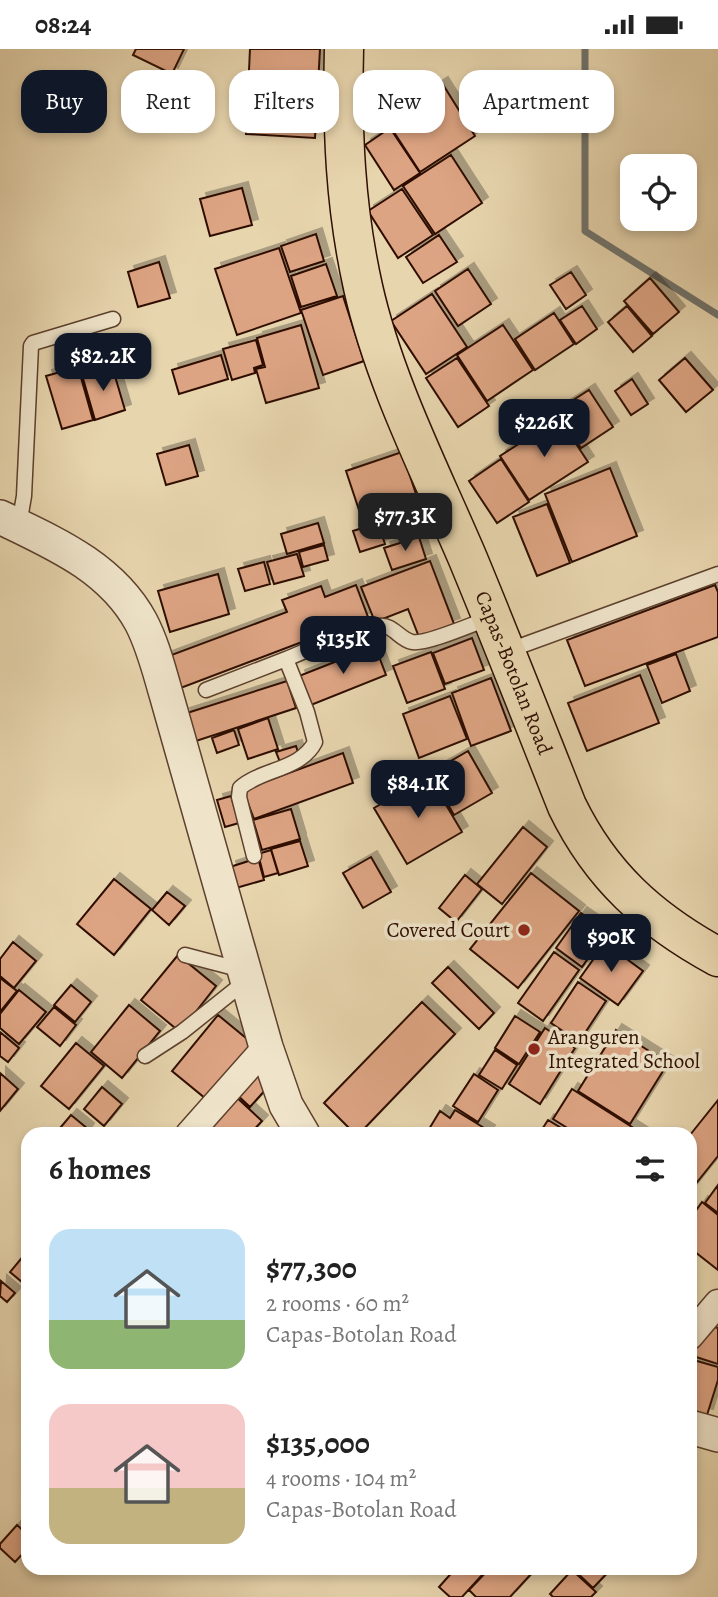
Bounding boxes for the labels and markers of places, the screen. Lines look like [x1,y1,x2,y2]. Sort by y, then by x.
pin: $82.2K [46,333,160,393]
pin: $226K [495,399,593,459]
pin: $77.3K [348,493,462,553]
pin: $135K [294,617,392,676]
pin: $84.1K [361,761,475,820]
pin: $90K [570,915,652,974]
place label: Covered Court [387,916,510,944]
marker: Covered Court [516,922,532,938]
place label: Aranguren Integrated School [547,1023,700,1075]
marker: Aranguren Integrated School [526,1041,542,1057]

